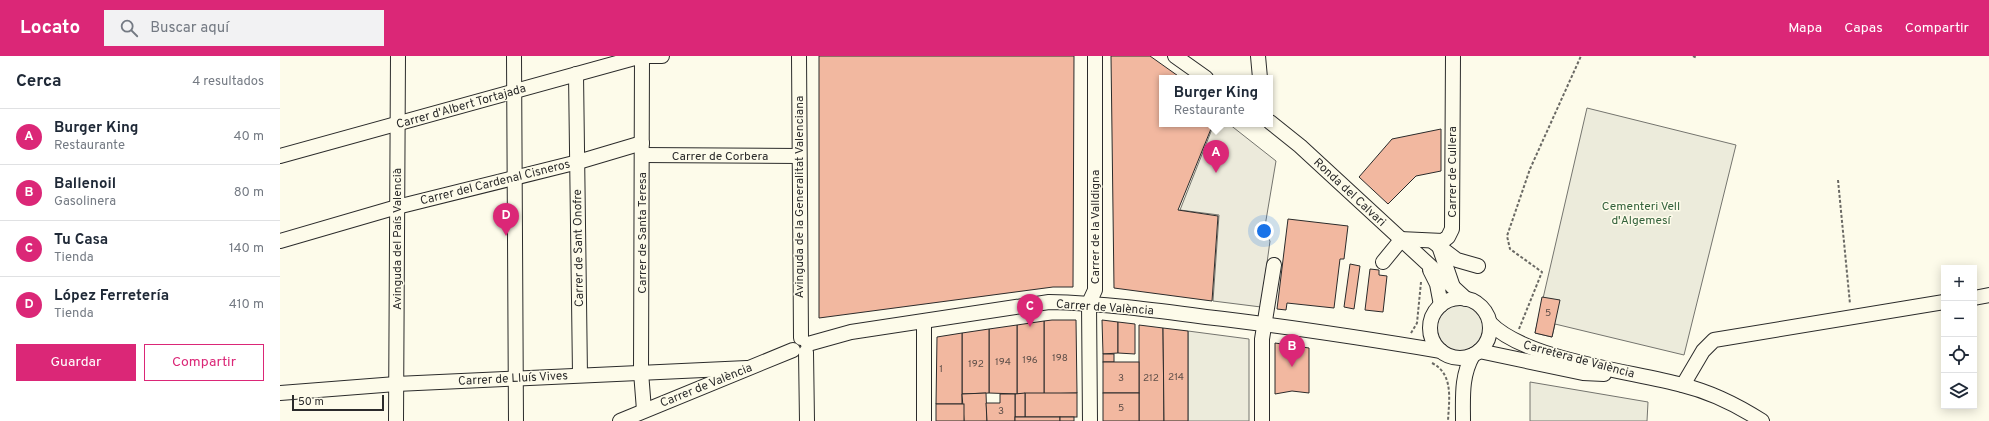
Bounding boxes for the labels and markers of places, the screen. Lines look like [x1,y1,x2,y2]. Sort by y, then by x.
pin: A [1203,140,1229,173]
pin: D [493,203,519,236]
pin: C [1017,294,1043,327]
pin: B [1279,334,1305,367]

